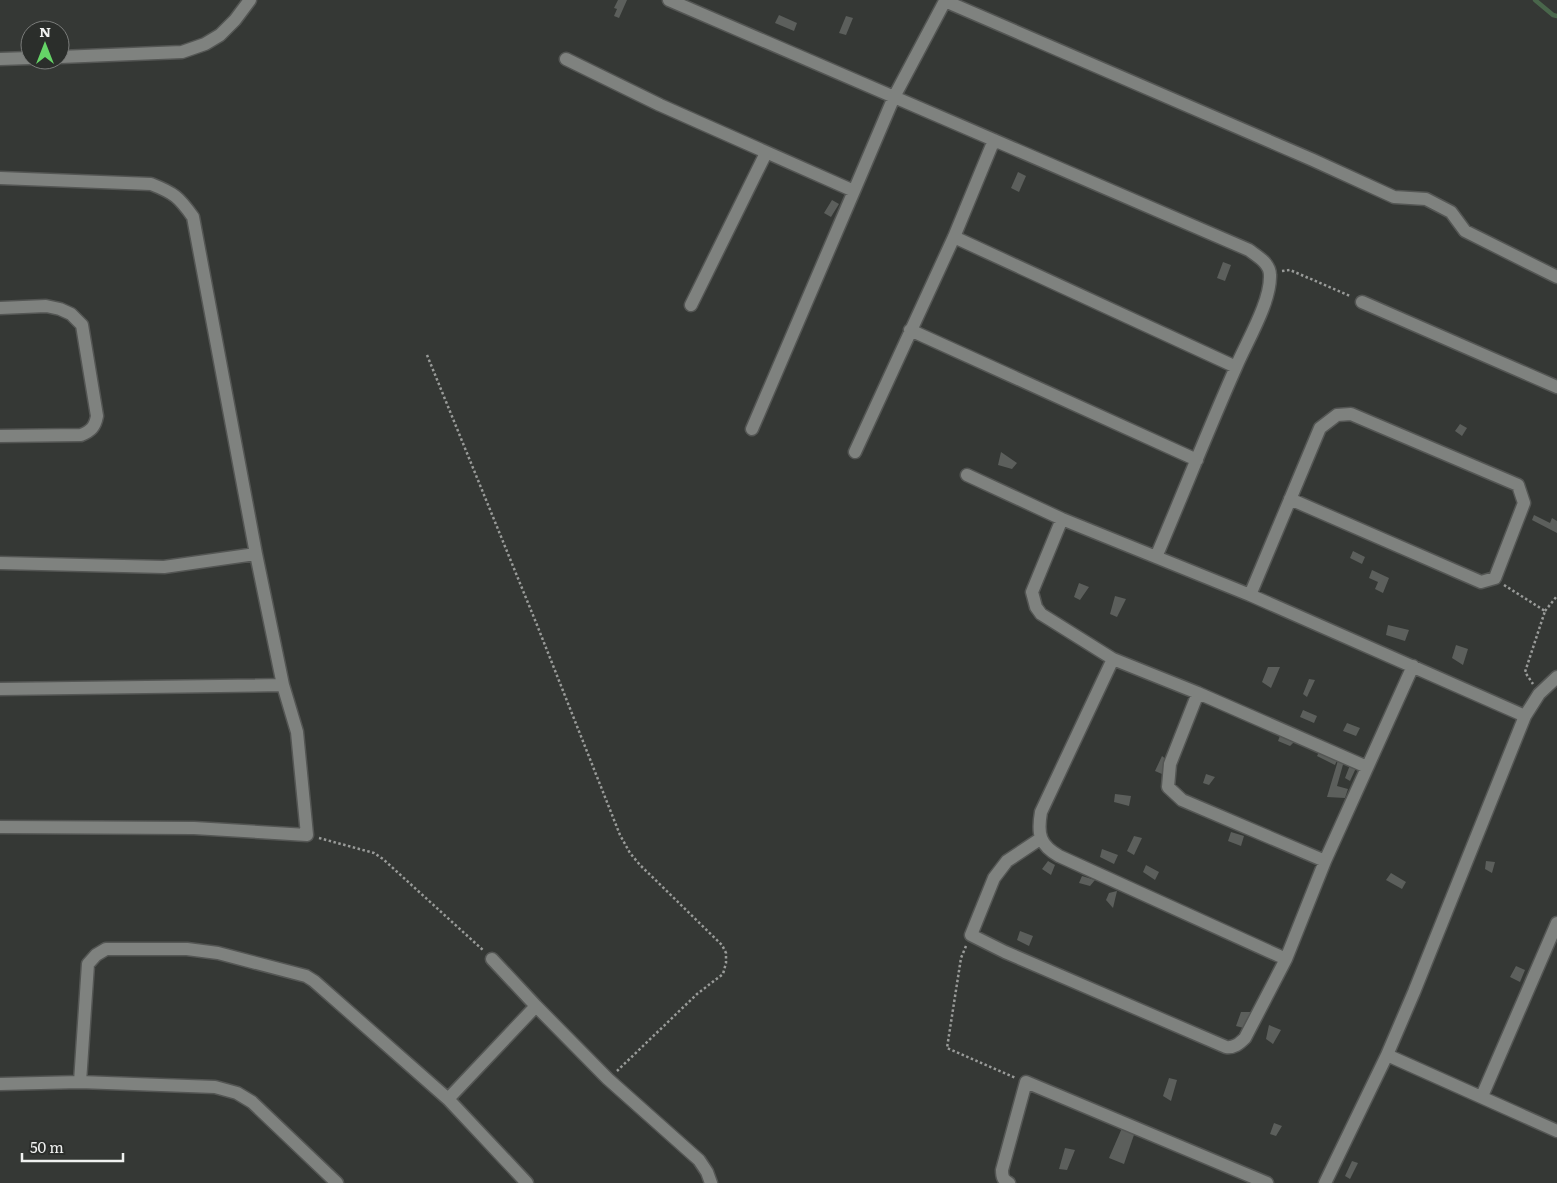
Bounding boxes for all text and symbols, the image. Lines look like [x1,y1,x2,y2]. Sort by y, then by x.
north arrow [20,20,70,70]
text: N [39,21,51,41]
scale bar [22,1130,124,1162]
text: 50 m [30,1135,64,1158]

